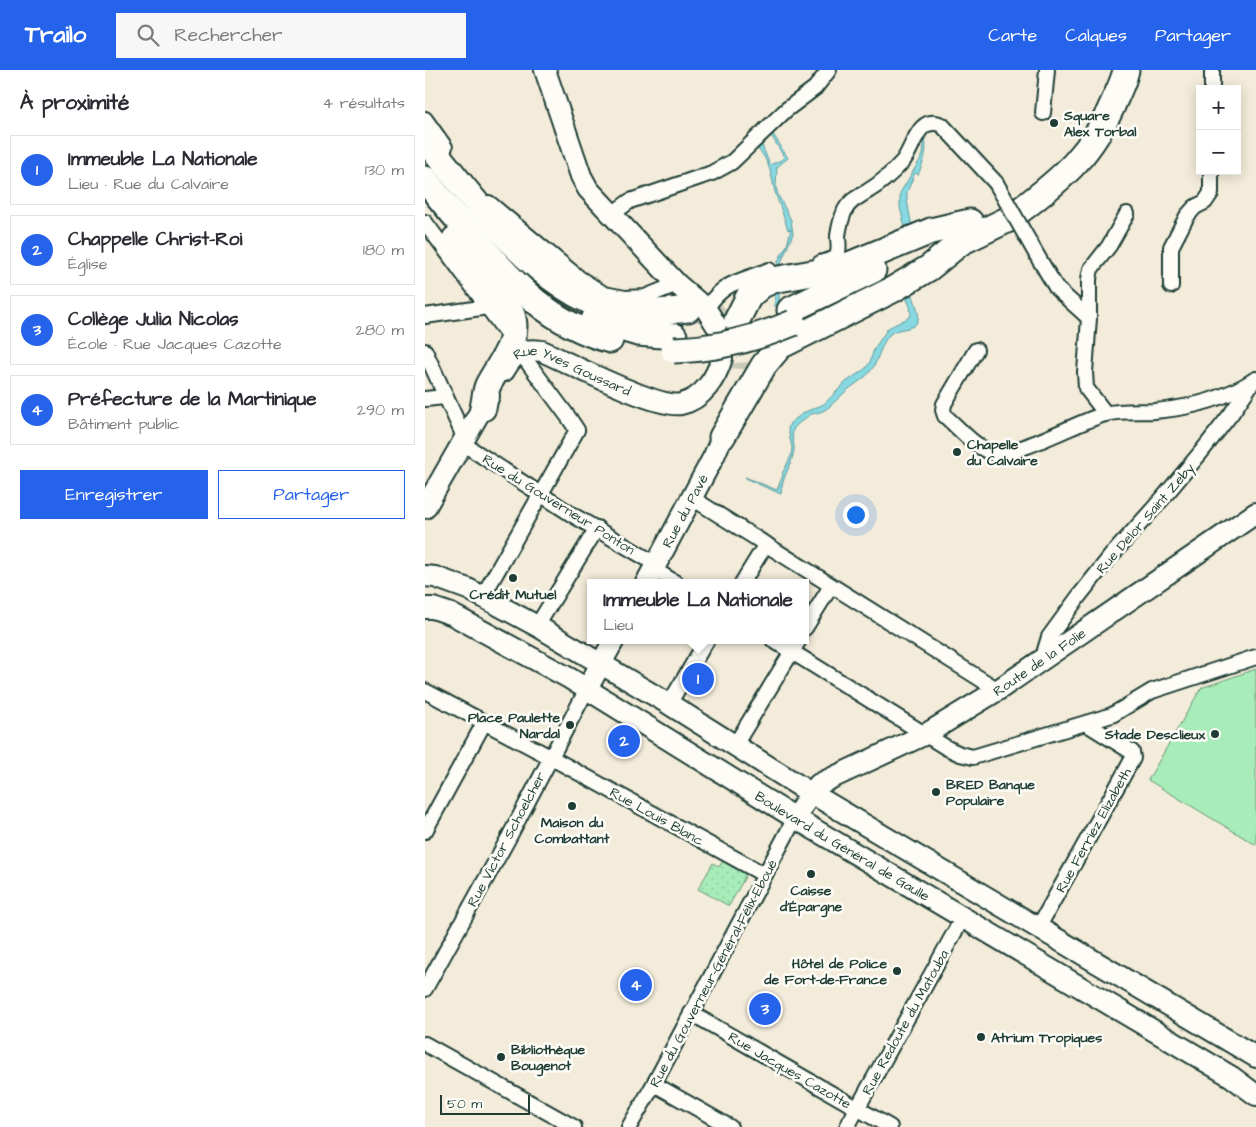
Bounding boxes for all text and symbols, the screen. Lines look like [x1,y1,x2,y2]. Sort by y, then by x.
search box [116,13,466,58]
text: Trailo [25,18,86,52]
icon: search [134,21,162,49]
text: Rechercher [174,22,283,49]
text: Carte [988,23,1037,48]
text: Calques [1065,23,1127,48]
text: Partager [1155,23,1231,48]
map controls [1196,85,1241,175]
button: + [1196,85,1241,130]
text: À proximité [20,88,129,117]
text: 4 résultats [322,92,405,114]
place label: Square Alex Torbal [1063,106,1137,142]
marker: Square Alex Torbal [1048,117,1060,129]
button: − [1196,130,1241,175]
text: Immeuble La Nationale [68,146,258,173]
text: 1 [36,159,38,181]
text: 130 m [365,159,404,181]
text: Lieu · Rue du Calvaire [68,173,229,195]
text: Chappelle Christ-Roi [68,226,242,253]
text: 2 [32,239,42,261]
text: 180 m [363,239,404,261]
text: Église [68,253,107,275]
text: Collège Julia Nicolas [68,306,239,333]
text: 3 [33,319,41,341]
text: 280 m [356,319,404,341]
text: École · Rue Jacques Cazotte [68,333,282,355]
street label: Rue Yves Goussard [510,341,634,402]
text: Préfecture de la Martinique [68,386,317,413]
text: 4 [32,399,42,421]
text: 290 m [357,399,404,421]
text: Bâtiment public [68,413,179,435]
place label: Chapelle du Calvaire [966,435,1038,471]
marker: Chapelle du Calvaire [951,446,963,458]
street label: Rue du Gouverneur Ponton [478,450,639,560]
street label: Rue Delor Saint Zeby [1092,459,1200,578]
button: Enregistrer [20,470,208,519]
button: Partager [218,470,405,519]
street label: Rue du Pavé [658,470,714,552]
your location [843,502,869,528]
marker: Crédit Mutuel [507,572,519,584]
popup [587,579,809,644]
place label: Crédit Mutuel [469,585,557,605]
text: Immeuble La Nationale [603,587,793,614]
text: Lieu [603,614,633,636]
street label: Route de la Folie [989,623,1090,702]
pin: 1 [682,660,714,698]
place label: Place Paulette Nardal [468,708,561,744]
marker: Place Paulette Nardal [564,719,576,731]
pin: 2 [608,722,640,760]
place label: Stade Desclieux [1104,725,1205,745]
marker: Stade Desclieux [1209,728,1221,740]
street label: Rue Ferriez Elizabeth [1051,764,1137,897]
street label: Rue Victor Schoelcher [463,768,551,911]
place label: BRED Banque Populaire [946,775,1035,811]
street label: Rue Louis Blanc [606,783,707,851]
marker: BRED Banque Populaire [930,786,942,798]
street label: Boulevard du Général de Gaulle [751,787,933,907]
marker: Maison du Combattant [566,800,578,812]
place label: Maison du Combattant [535,813,610,849]
street label: Rue du Gouverneur-Général-Félix-Eboué [645,856,783,1091]
marker: Caisse d'Épargne [805,868,817,880]
place label: Caisse d'Épargne [779,881,843,918]
street label: Rue Redoute du Matouba [858,946,954,1099]
place label: Hôtel de Police de Fort-de-France [763,954,887,990]
marker: Hôtel de Police de Fort-de-France [891,965,903,977]
pin: 4 [620,966,652,1004]
pin: 3 [749,990,781,1028]
street label: Rue Jacques Cazotte [724,1027,855,1114]
place label: Atrium Tropiques [991,1028,1102,1048]
marker: Atrium Tropiques [975,1031,987,1043]
place label: Bibliothèque Bougenot [511,1040,586,1077]
marker: Bibliothèque Bougenot [495,1051,507,1063]
scale bar [440,1092,530,1115]
text: 50 m [447,1094,482,1114]

